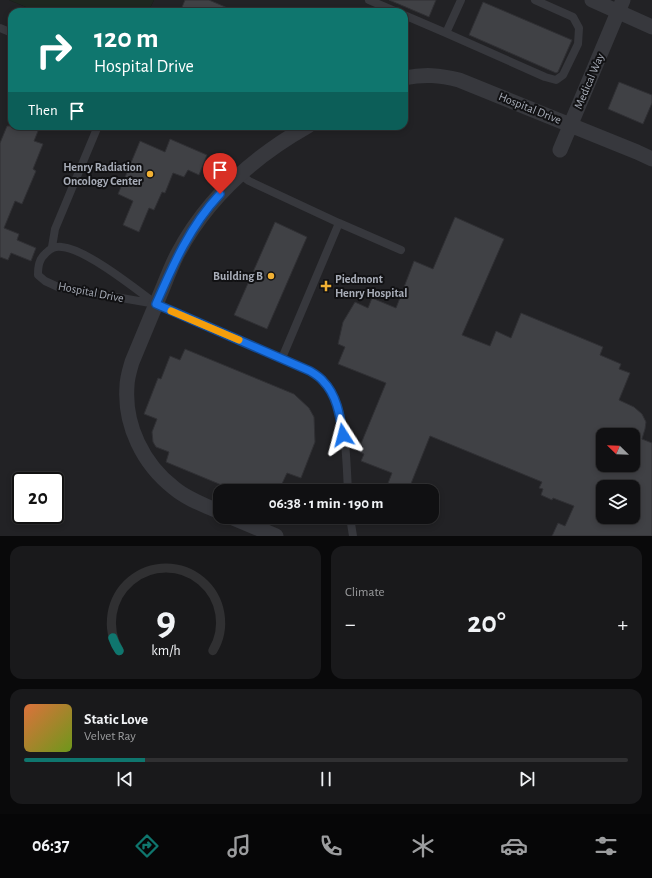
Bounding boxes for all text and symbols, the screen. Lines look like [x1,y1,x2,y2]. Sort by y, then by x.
icon: right [28,24,80,76]
text: 120 m [94,25,159,53]
street label: Medical Way [572,51,607,111]
text: Hospital Drive [94,58,194,76]
street label: Hospital Drive [497,90,563,126]
icon: arrive [66,100,88,122]
text: Then [28,103,58,118]
pin [203,153,237,194]
icon: arrive [209,159,231,181]
place label: Henry Radiation Oncology Center [63,161,143,188]
marker: Henry Radiation Oncology Center [145,169,155,179]
place label: Building B [213,270,263,282]
marker: Building B [266,271,276,281]
place label: Piedmont Henry Hospital [335,273,407,300]
street label: Hospital Drive [57,280,125,304]
marker: Piedmont Henry Hospital [320,280,332,292]
position arrow [322,414,364,456]
north arrow [596,428,640,472]
map controls [596,428,640,524]
speed limit sign: 20 [12,472,64,524]
button: layers [596,480,640,524]
text: 06:38 · 1 min · 190 m [269,496,383,511]
text: Climate [345,586,384,599]
text: 9 [155,600,176,641]
text: 20° [467,608,506,638]
text: − [345,613,356,635]
text: + [617,613,628,635]
text: km/h [151,643,180,657]
text: Static Love [84,712,148,727]
text: Velvet Ray [84,730,136,743]
icon: previous [114,768,136,790]
icon: pause [315,768,337,790]
icon: next [516,768,538,790]
icon: directions [133,832,161,860]
icon: music [225,832,253,860]
icon: phone [317,832,345,860]
icon: climate [409,832,437,860]
icon: car [500,832,528,860]
icon: filters [592,832,620,860]
text: 06:37 [32,837,70,855]

